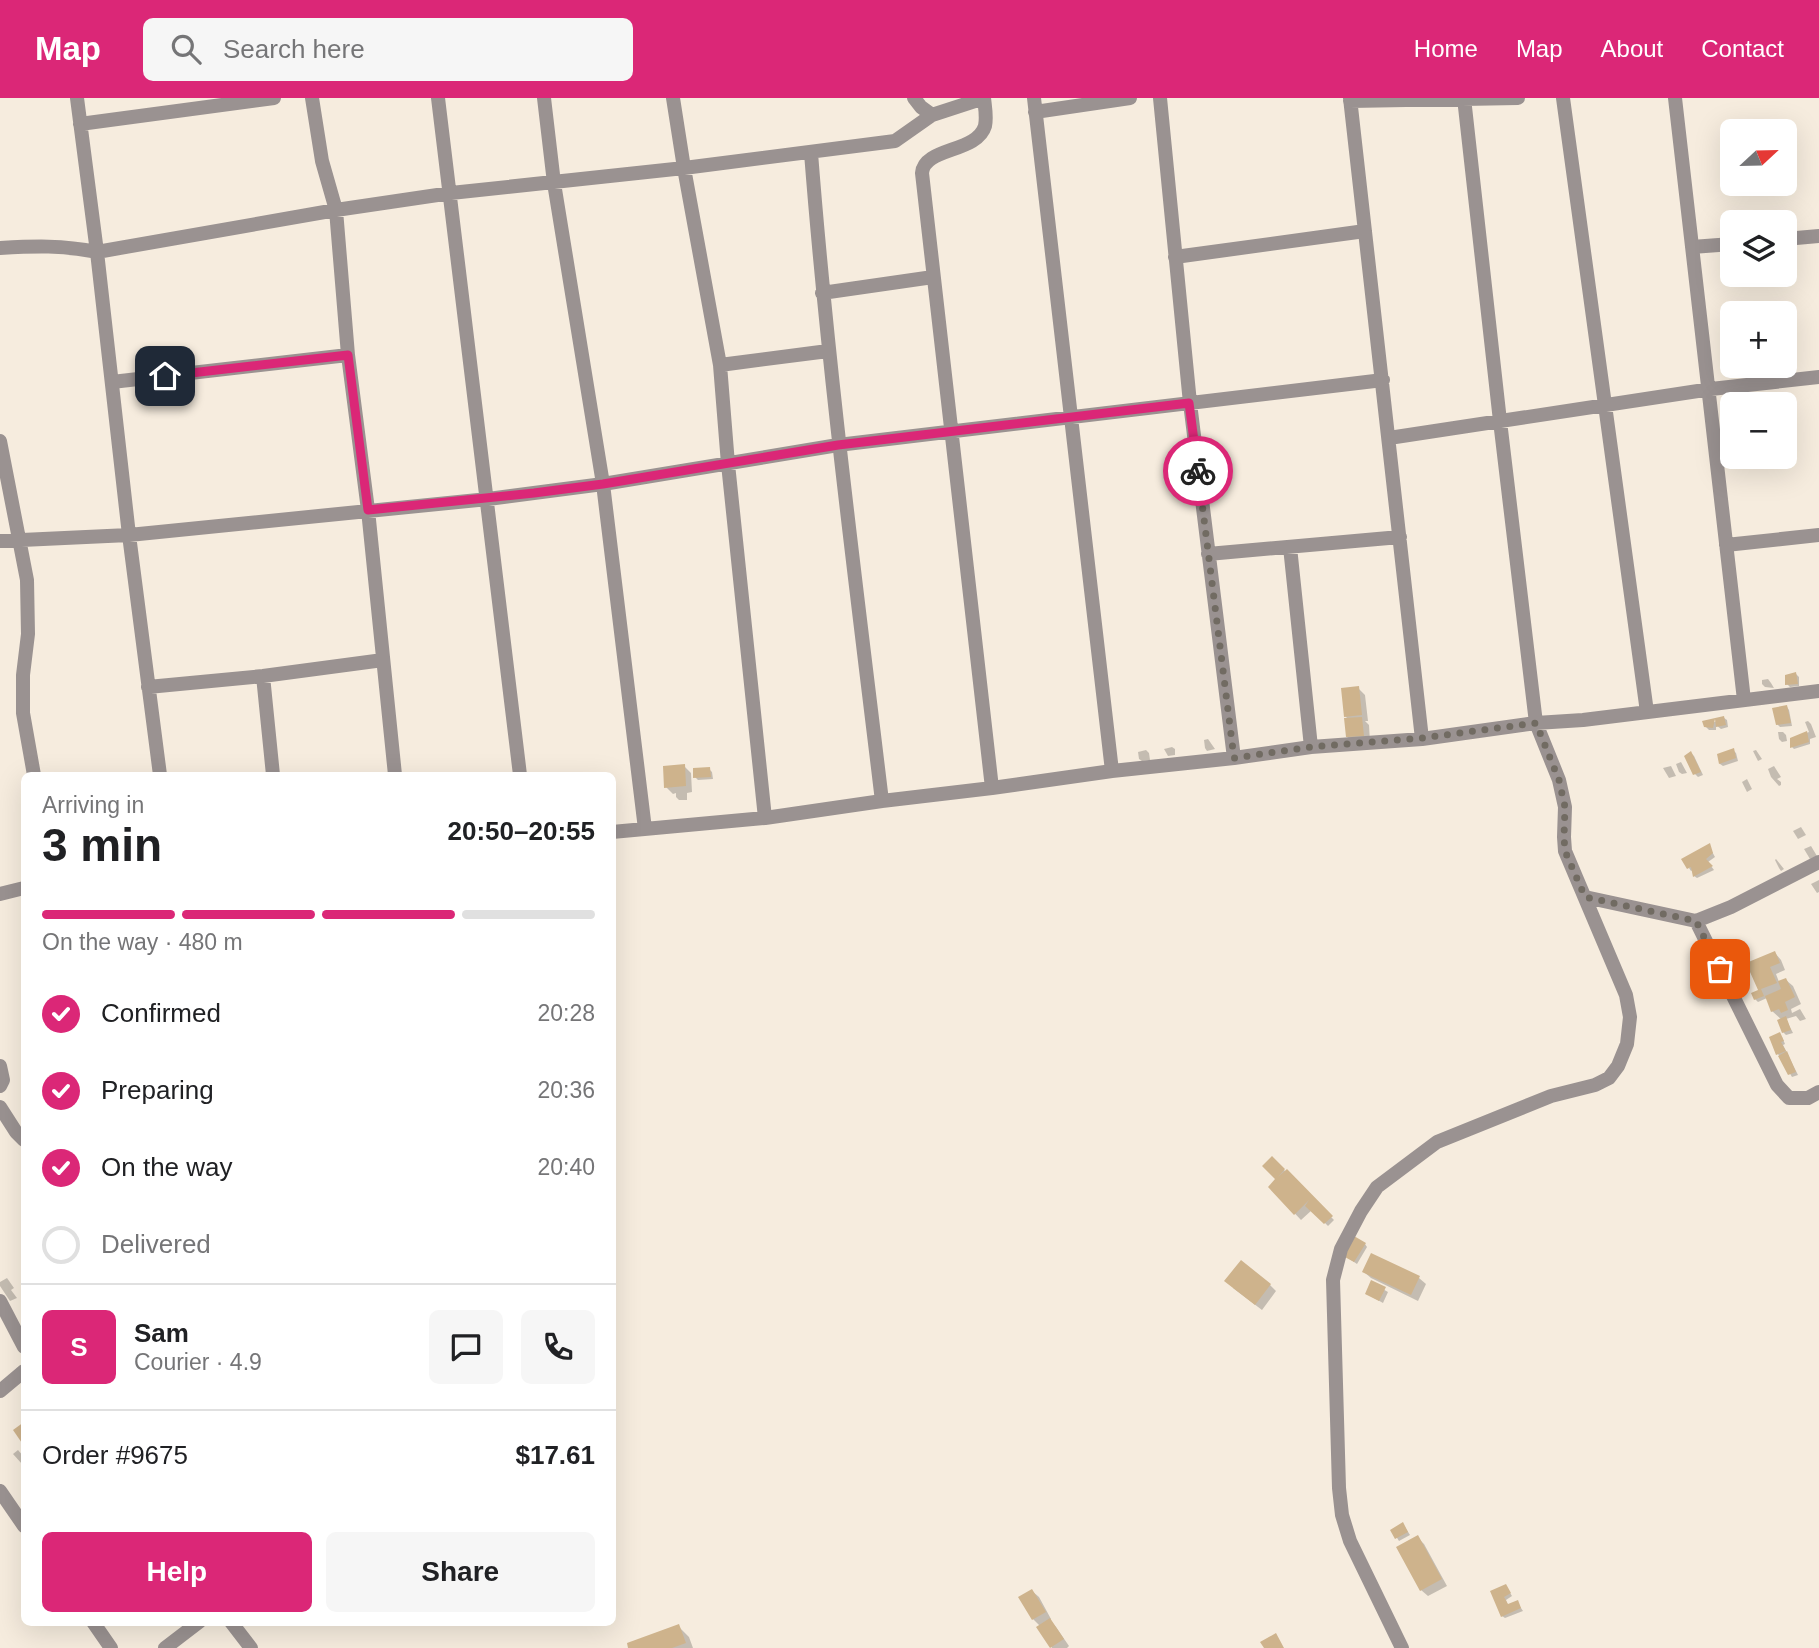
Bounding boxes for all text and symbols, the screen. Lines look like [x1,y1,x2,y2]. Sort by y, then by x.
search box [143,18,633,81]
text: Map [35,30,101,67]
icon: search [167,30,205,68]
text: Search here [223,34,365,64]
text: Home [1414,35,1478,62]
text: Map [1516,35,1563,62]
text: About [1601,35,1663,62]
text: Contact [1701,35,1784,62]
north arrow [1720,119,1797,196]
map controls [1720,119,1797,469]
button: layers [1720,210,1797,287]
button: + [1720,301,1797,378]
pin [135,346,195,406]
icon: home [146,357,184,395]
button: − [1720,392,1797,469]
courier [1163,436,1233,506]
icon: bike [1179,452,1217,490]
text: Arriving in [42,792,144,818]
text: 20:50–20:55 [448,816,595,846]
text: 3 min [42,819,162,871]
text: On the way · 480 m [42,929,243,955]
pin [1690,939,1750,999]
icon: bag [1701,950,1739,988]
icon: check [42,995,80,1033]
text: Confirmed [101,998,221,1028]
text: 20:28 [537,1000,595,1026]
icon: check [42,1072,80,1110]
text: Preparing [101,1075,214,1105]
text: 20:36 [537,1077,595,1103]
icon: check [42,1149,80,1187]
text: On the way [101,1152,233,1182]
text: 20:40 [537,1154,595,1180]
text: Delivered [101,1229,211,1259]
button: chat [429,1310,503,1384]
button: phone [521,1310,595,1384]
text: Sam [134,1318,189,1348]
text: S [70,1332,88,1362]
text: Courier · 4.9 [134,1349,262,1375]
text: Order #9675 [42,1440,188,1470]
text: $17.61 [515,1440,595,1470]
button: Help [42,1532,312,1612]
button: Share [326,1532,595,1612]

